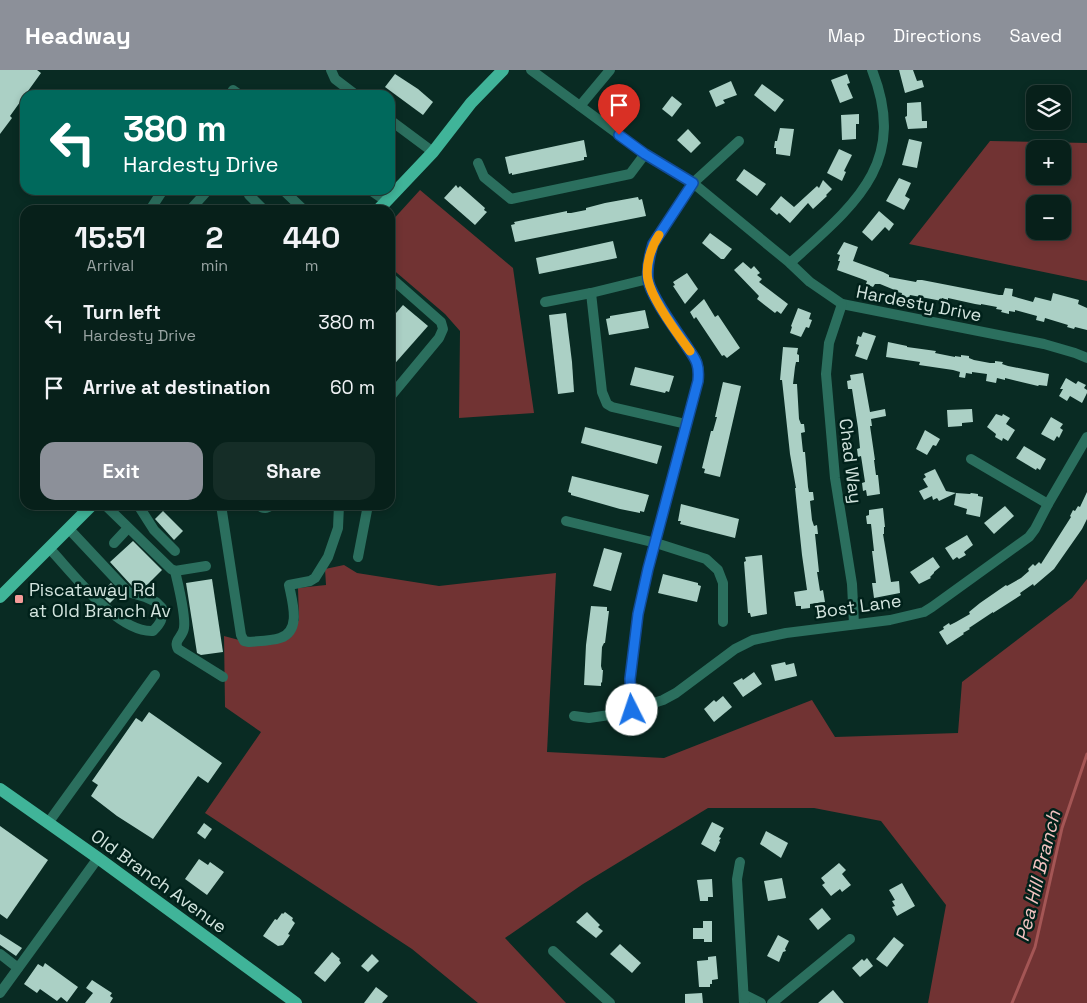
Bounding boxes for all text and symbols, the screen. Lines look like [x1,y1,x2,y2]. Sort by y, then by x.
text: Headway [25,20,131,51]
text: Map [828,24,865,47]
text: Directions [893,24,982,47]
text: Saved [1010,24,1062,47]
pin [598,84,640,135]
map controls [1026,85,1071,240]
button: layers [1026,85,1071,130]
icon: arrive [605,91,633,119]
text: 380 m [123,107,227,151]
icon: left [40,110,105,175]
button: + [1026,140,1071,185]
text: Hardesty Drive [123,150,278,178]
button: − [1026,195,1071,240]
text: 15:51 [75,218,146,257]
text: 2 [206,218,223,257]
text: 440 [283,218,340,257]
text: Arrival [87,255,134,276]
text: min [201,255,228,276]
text: m [305,255,318,276]
street label: Hardesty Drive [854,280,984,326]
text: Turn left [83,300,161,325]
icon: left [40,309,68,337]
text: 380 m [318,310,375,335]
text: Hardesty Drive [83,325,196,346]
icon: arrive [40,374,68,402]
text: Arrive at destination [83,375,271,400]
text: 60 m [330,375,375,400]
street label: Chad Way [834,417,868,505]
button: Exit [40,442,203,500]
button: Share [213,442,375,500]
place label: Piscataway Rd at Old Branch Av [29,578,171,622]
street label: Bost Lane [813,589,903,623]
marker: Piscataway Rd at Old Branch Av [13,593,25,605]
position arrow [605,683,657,735]
water label: Pea Hill Branch [1010,807,1066,944]
street label: Old Branch Avenue [87,824,231,938]

